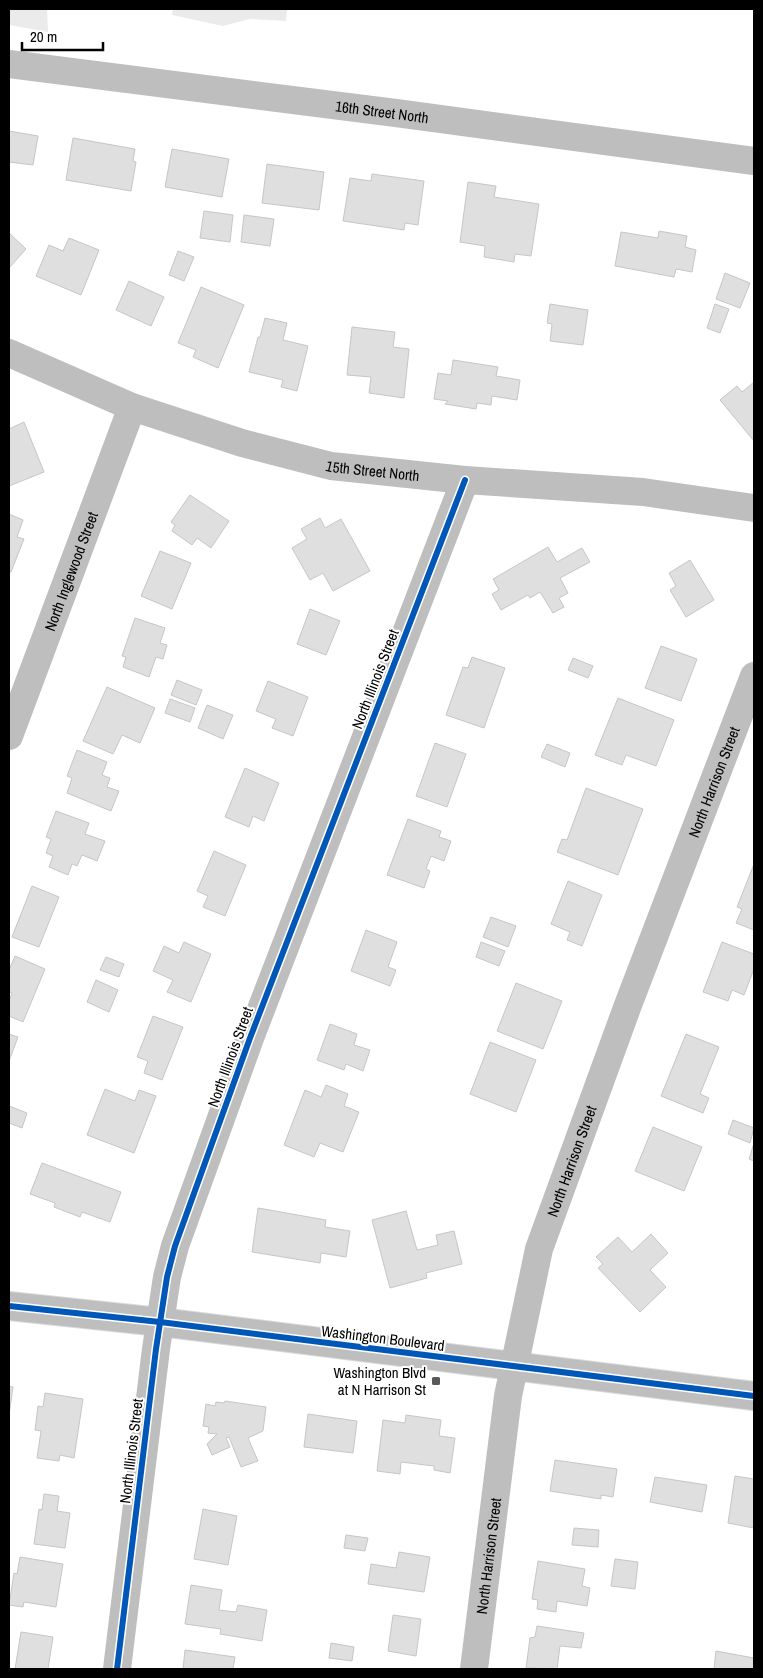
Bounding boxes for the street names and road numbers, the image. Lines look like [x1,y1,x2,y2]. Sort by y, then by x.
street label: 16th Street North [334,95,430,128]
street label: 15th Street North [324,455,420,486]
street label: North Inglewood Street [39,508,103,634]
street label: North Illinois Street [346,626,404,732]
street label: North Harrison Street [683,723,744,840]
street label: North Illinois Street [202,1003,258,1110]
street label: North Harrison Street [541,1102,601,1220]
street label: Washington Boulevard [320,1320,446,1356]
street label: North Illinois Street [114,1397,148,1505]
street label: North Harrison Street [470,1496,506,1615]

